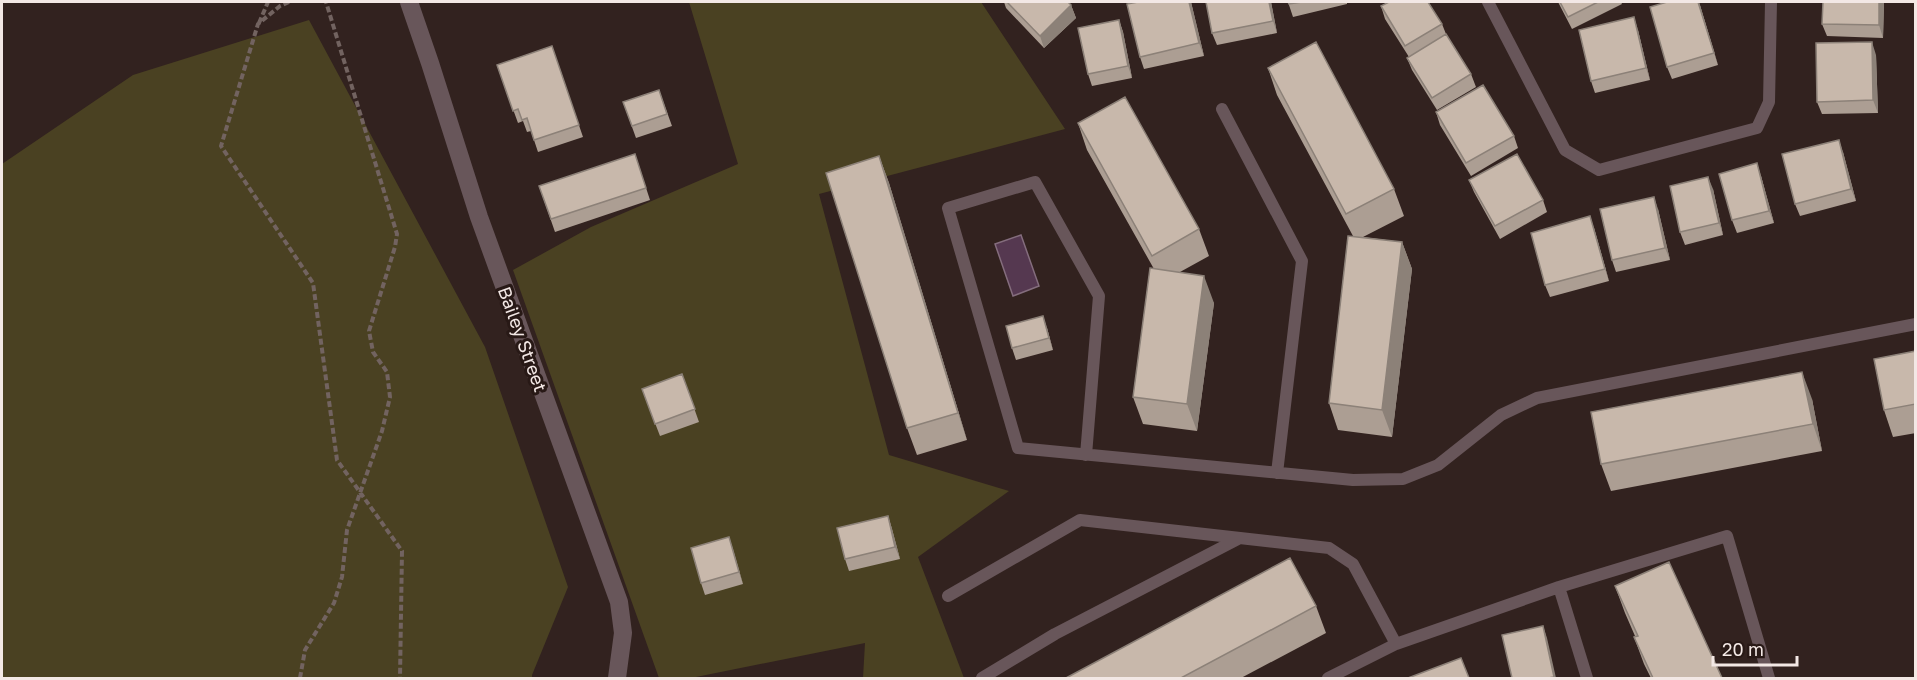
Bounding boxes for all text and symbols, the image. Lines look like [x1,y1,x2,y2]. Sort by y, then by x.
street label: Bailey Street [494,283,552,395]
scale bar [1713,629,1797,667]
text: 20 m [1722,638,1764,660]

